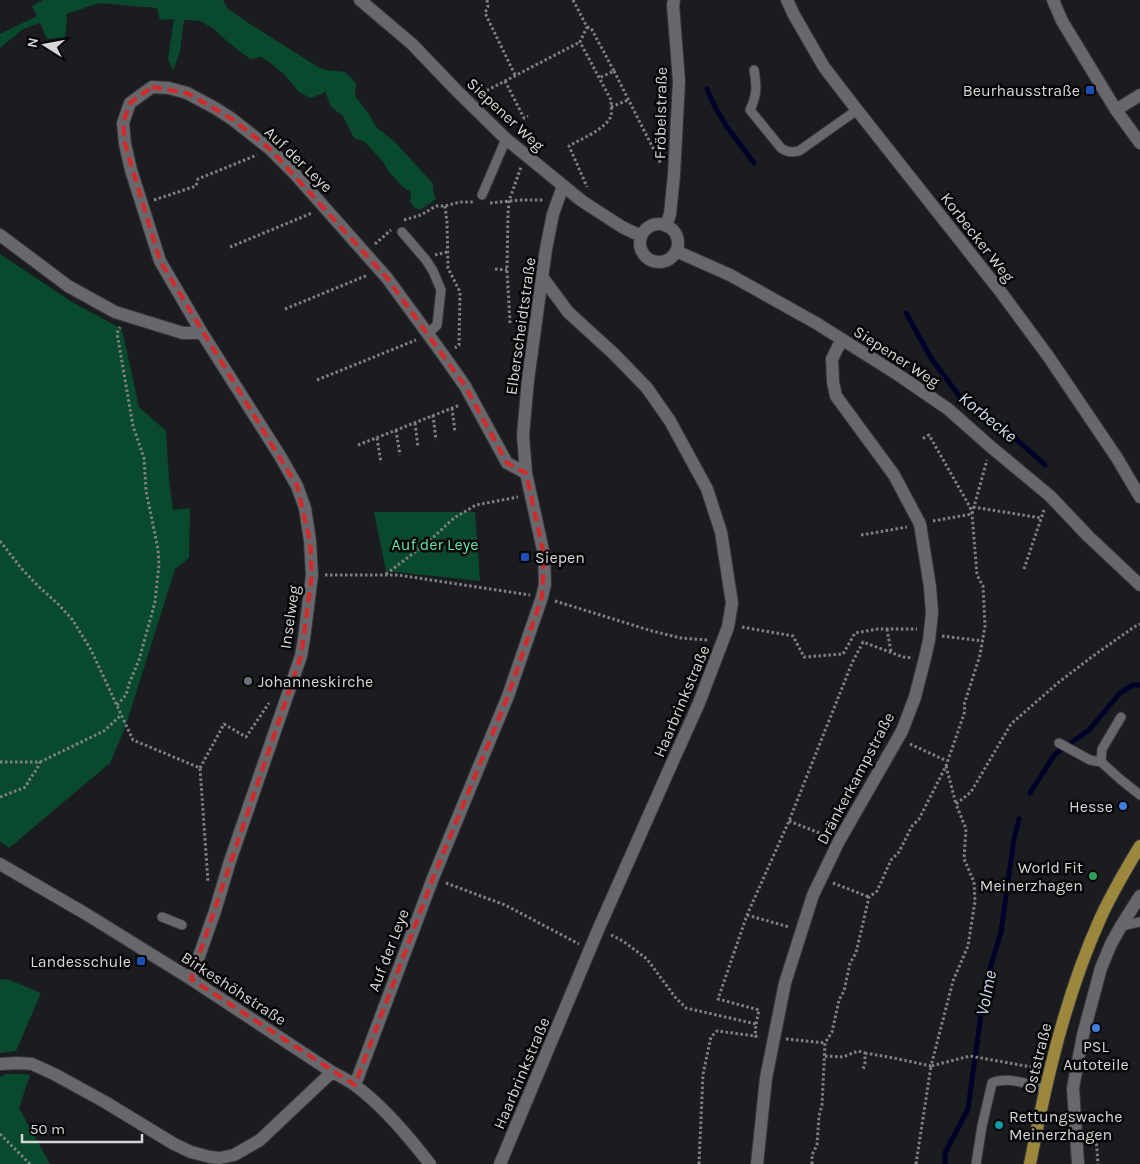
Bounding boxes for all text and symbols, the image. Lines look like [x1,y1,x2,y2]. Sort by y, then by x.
north arrow [20,20,70,70]
text: N [23,36,42,49]
street label: Fröbelstraße [650,67,671,159]
street label: Siepener Weg [463,74,548,155]
place label: Beurhausstraße [963,81,1080,100]
marker: Beurhausstraße [1084,84,1096,96]
street label: Auf der Leye [261,122,336,196]
street label: Korbecker Weg [937,189,1018,286]
street label: Elberscheidtstraße [501,256,540,396]
street label: Siepener Weg [850,322,943,391]
water label: Korbecke [954,387,1022,447]
park label: Auf der Leye [392,535,478,554]
place label: Siepen [535,548,585,567]
marker: Siepen [519,551,531,563]
street label: Inselweg [276,584,303,650]
street label: Haarbrinkstraße [649,642,714,760]
place label: Johanneskirche [258,672,373,691]
marker: Johanneskirche [242,675,254,687]
street label: Dränkerkampstraße [813,709,898,848]
place label: Hesse [1069,797,1113,816]
marker: Hesse [1117,800,1129,812]
place label: World Fit Meinerzhagen [980,858,1083,895]
marker: World Fit Meinerzhagen [1087,870,1099,882]
street label: Auf der Leye [364,906,413,994]
street label: Birkeshöhstraße [178,947,290,1029]
place label: Landesschule [30,952,131,971]
marker: Landesschule [135,955,147,967]
water label: Volme [971,969,1001,1017]
street label: Haarbrinkstraße [489,1014,554,1132]
street label: Oststraße [1020,1021,1055,1095]
marker: PSL Autoteile [1090,1022,1102,1034]
place label: PSL Autoteile [1063,1037,1129,1074]
place label: Rettungswache Meinerzhagen [1009,1107,1122,1144]
scale bar [22,1112,142,1144]
marker: Rettungswache Meinerzhagen [993,1119,1005,1131]
text: 50 m [30,1120,65,1138]

